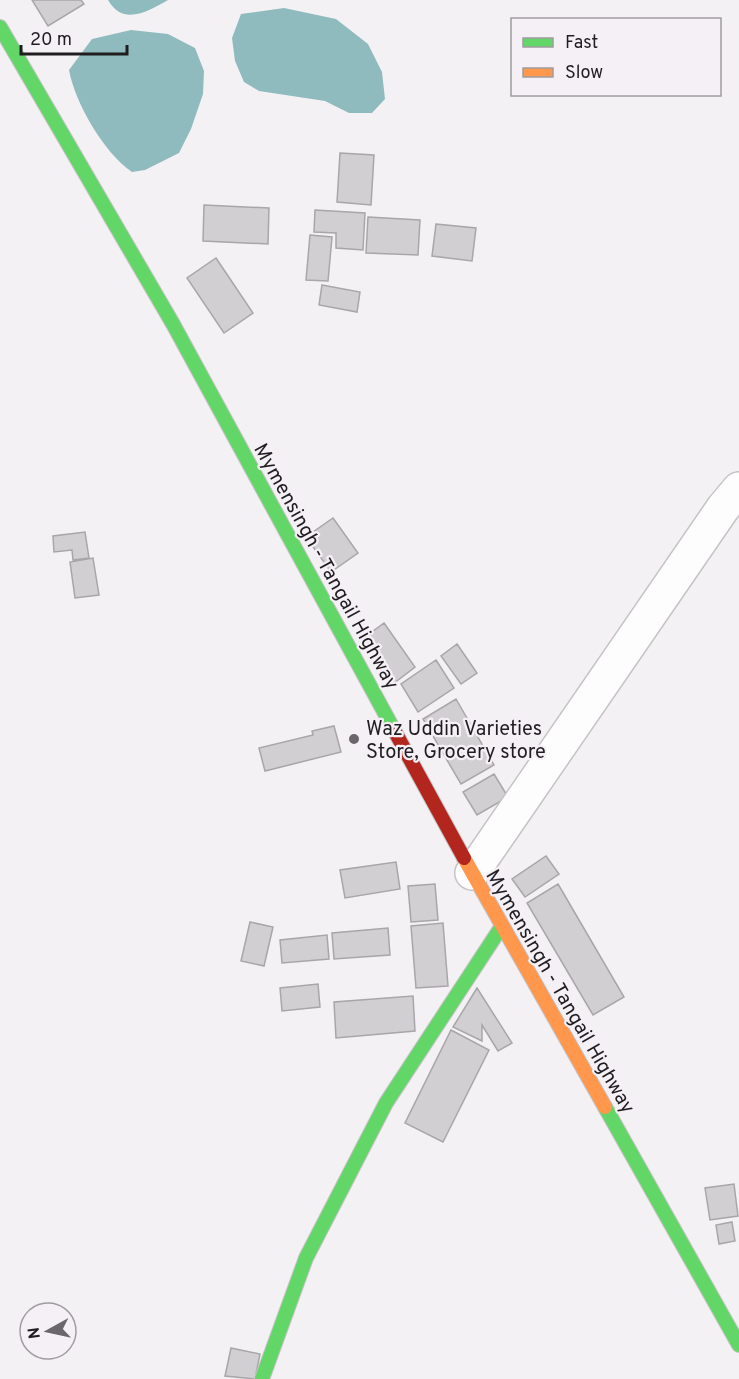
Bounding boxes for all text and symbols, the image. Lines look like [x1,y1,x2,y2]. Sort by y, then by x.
scale bar [21,18,128,56]
legend [511,18,721,96]
text: 20 m [30,29,72,52]
text: Fast [565,32,598,55]
text: Slow [565,62,603,85]
street label: Mymensingh - Tangail Highway [247,439,404,695]
place label: Waz Uddin Varieties Store, Grocery store [366,717,546,766]
marker: Waz Uddin Varieties Store, Grocery store [347,732,361,746]
street label: Mymensingh - Tangail Highway [479,865,640,1119]
north arrow [18,1301,78,1361]
text: N [24,1326,46,1340]

